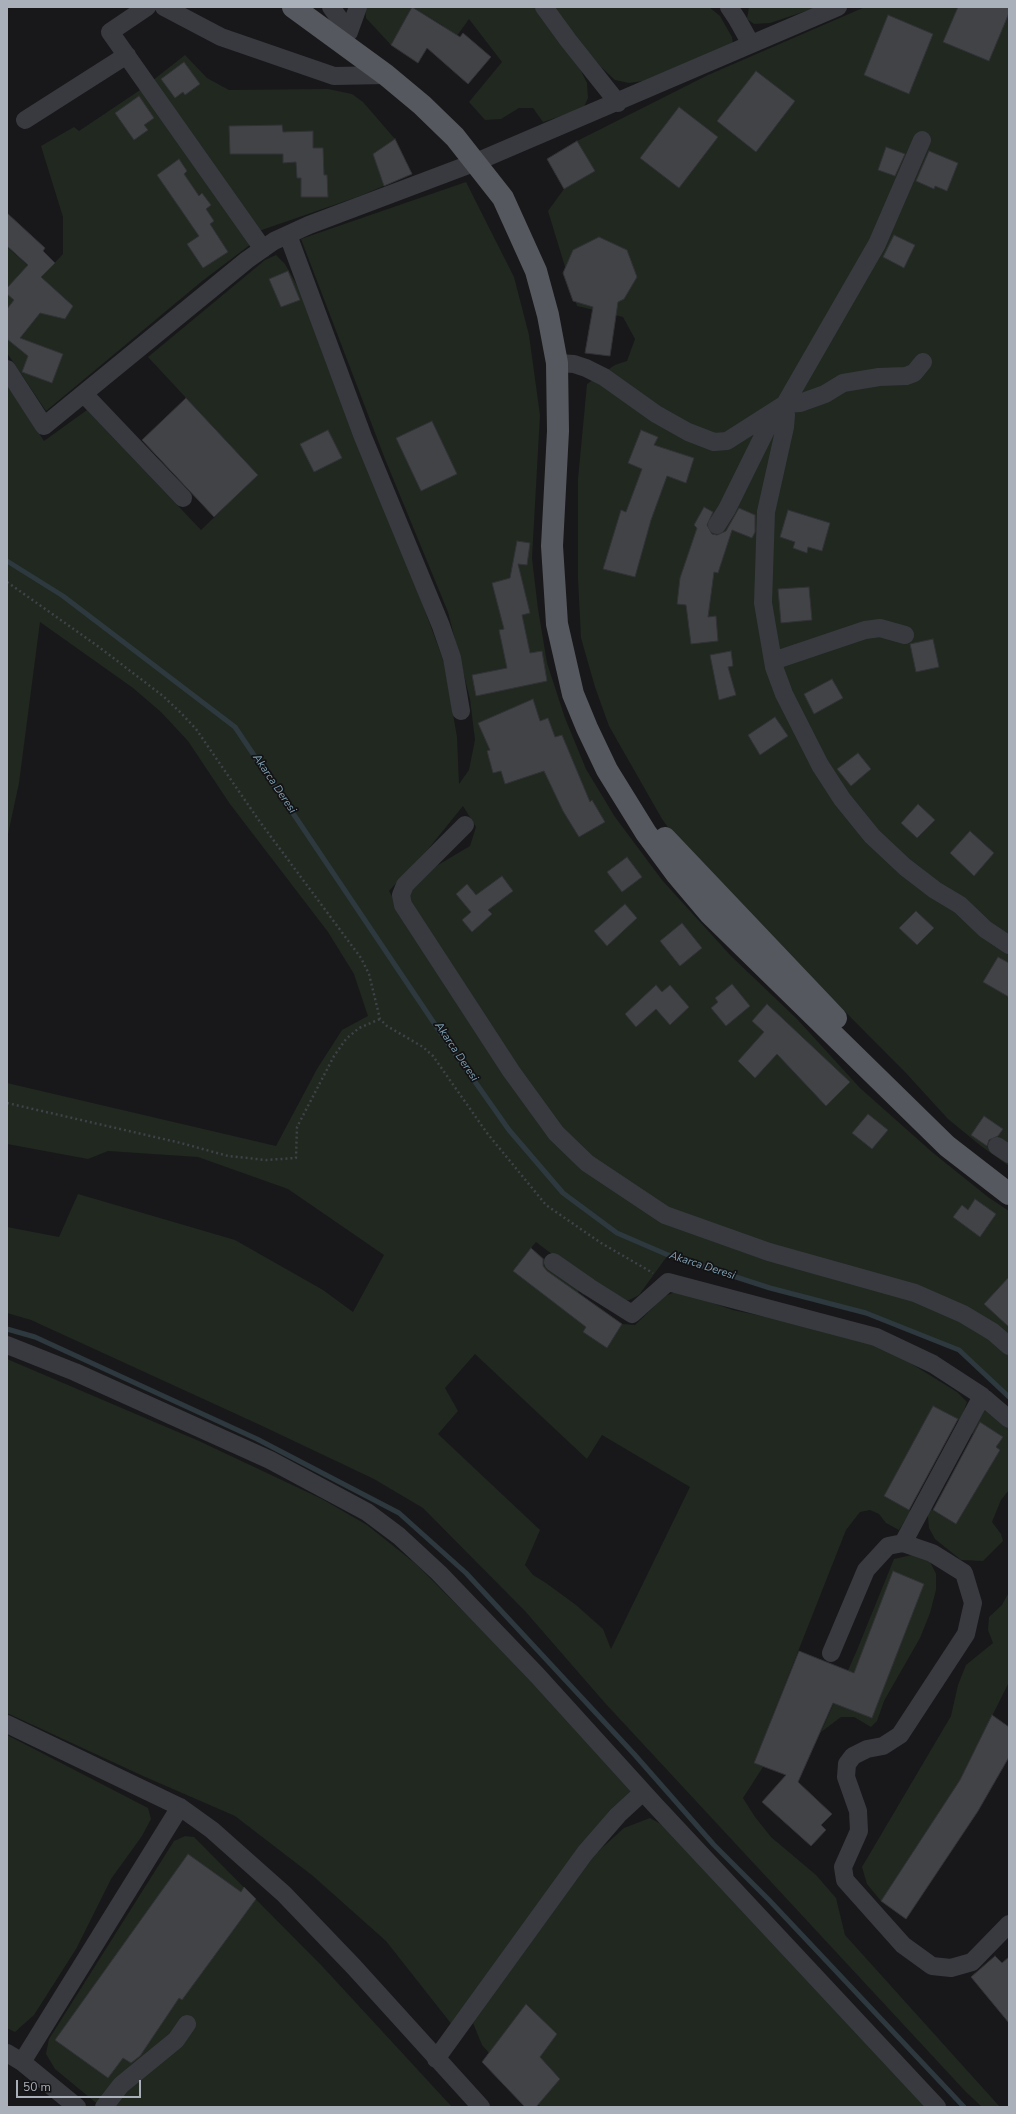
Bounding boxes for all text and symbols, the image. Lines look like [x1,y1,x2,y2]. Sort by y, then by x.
water label: Akarca Deresi [249,752,299,816]
water label: Akarca Deresi [431,1020,481,1084]
water label: Akarca Deresi [667,1249,737,1283]
scale bar [18,2072,143,2098]
text: 50 m [23,2079,51,2095]

